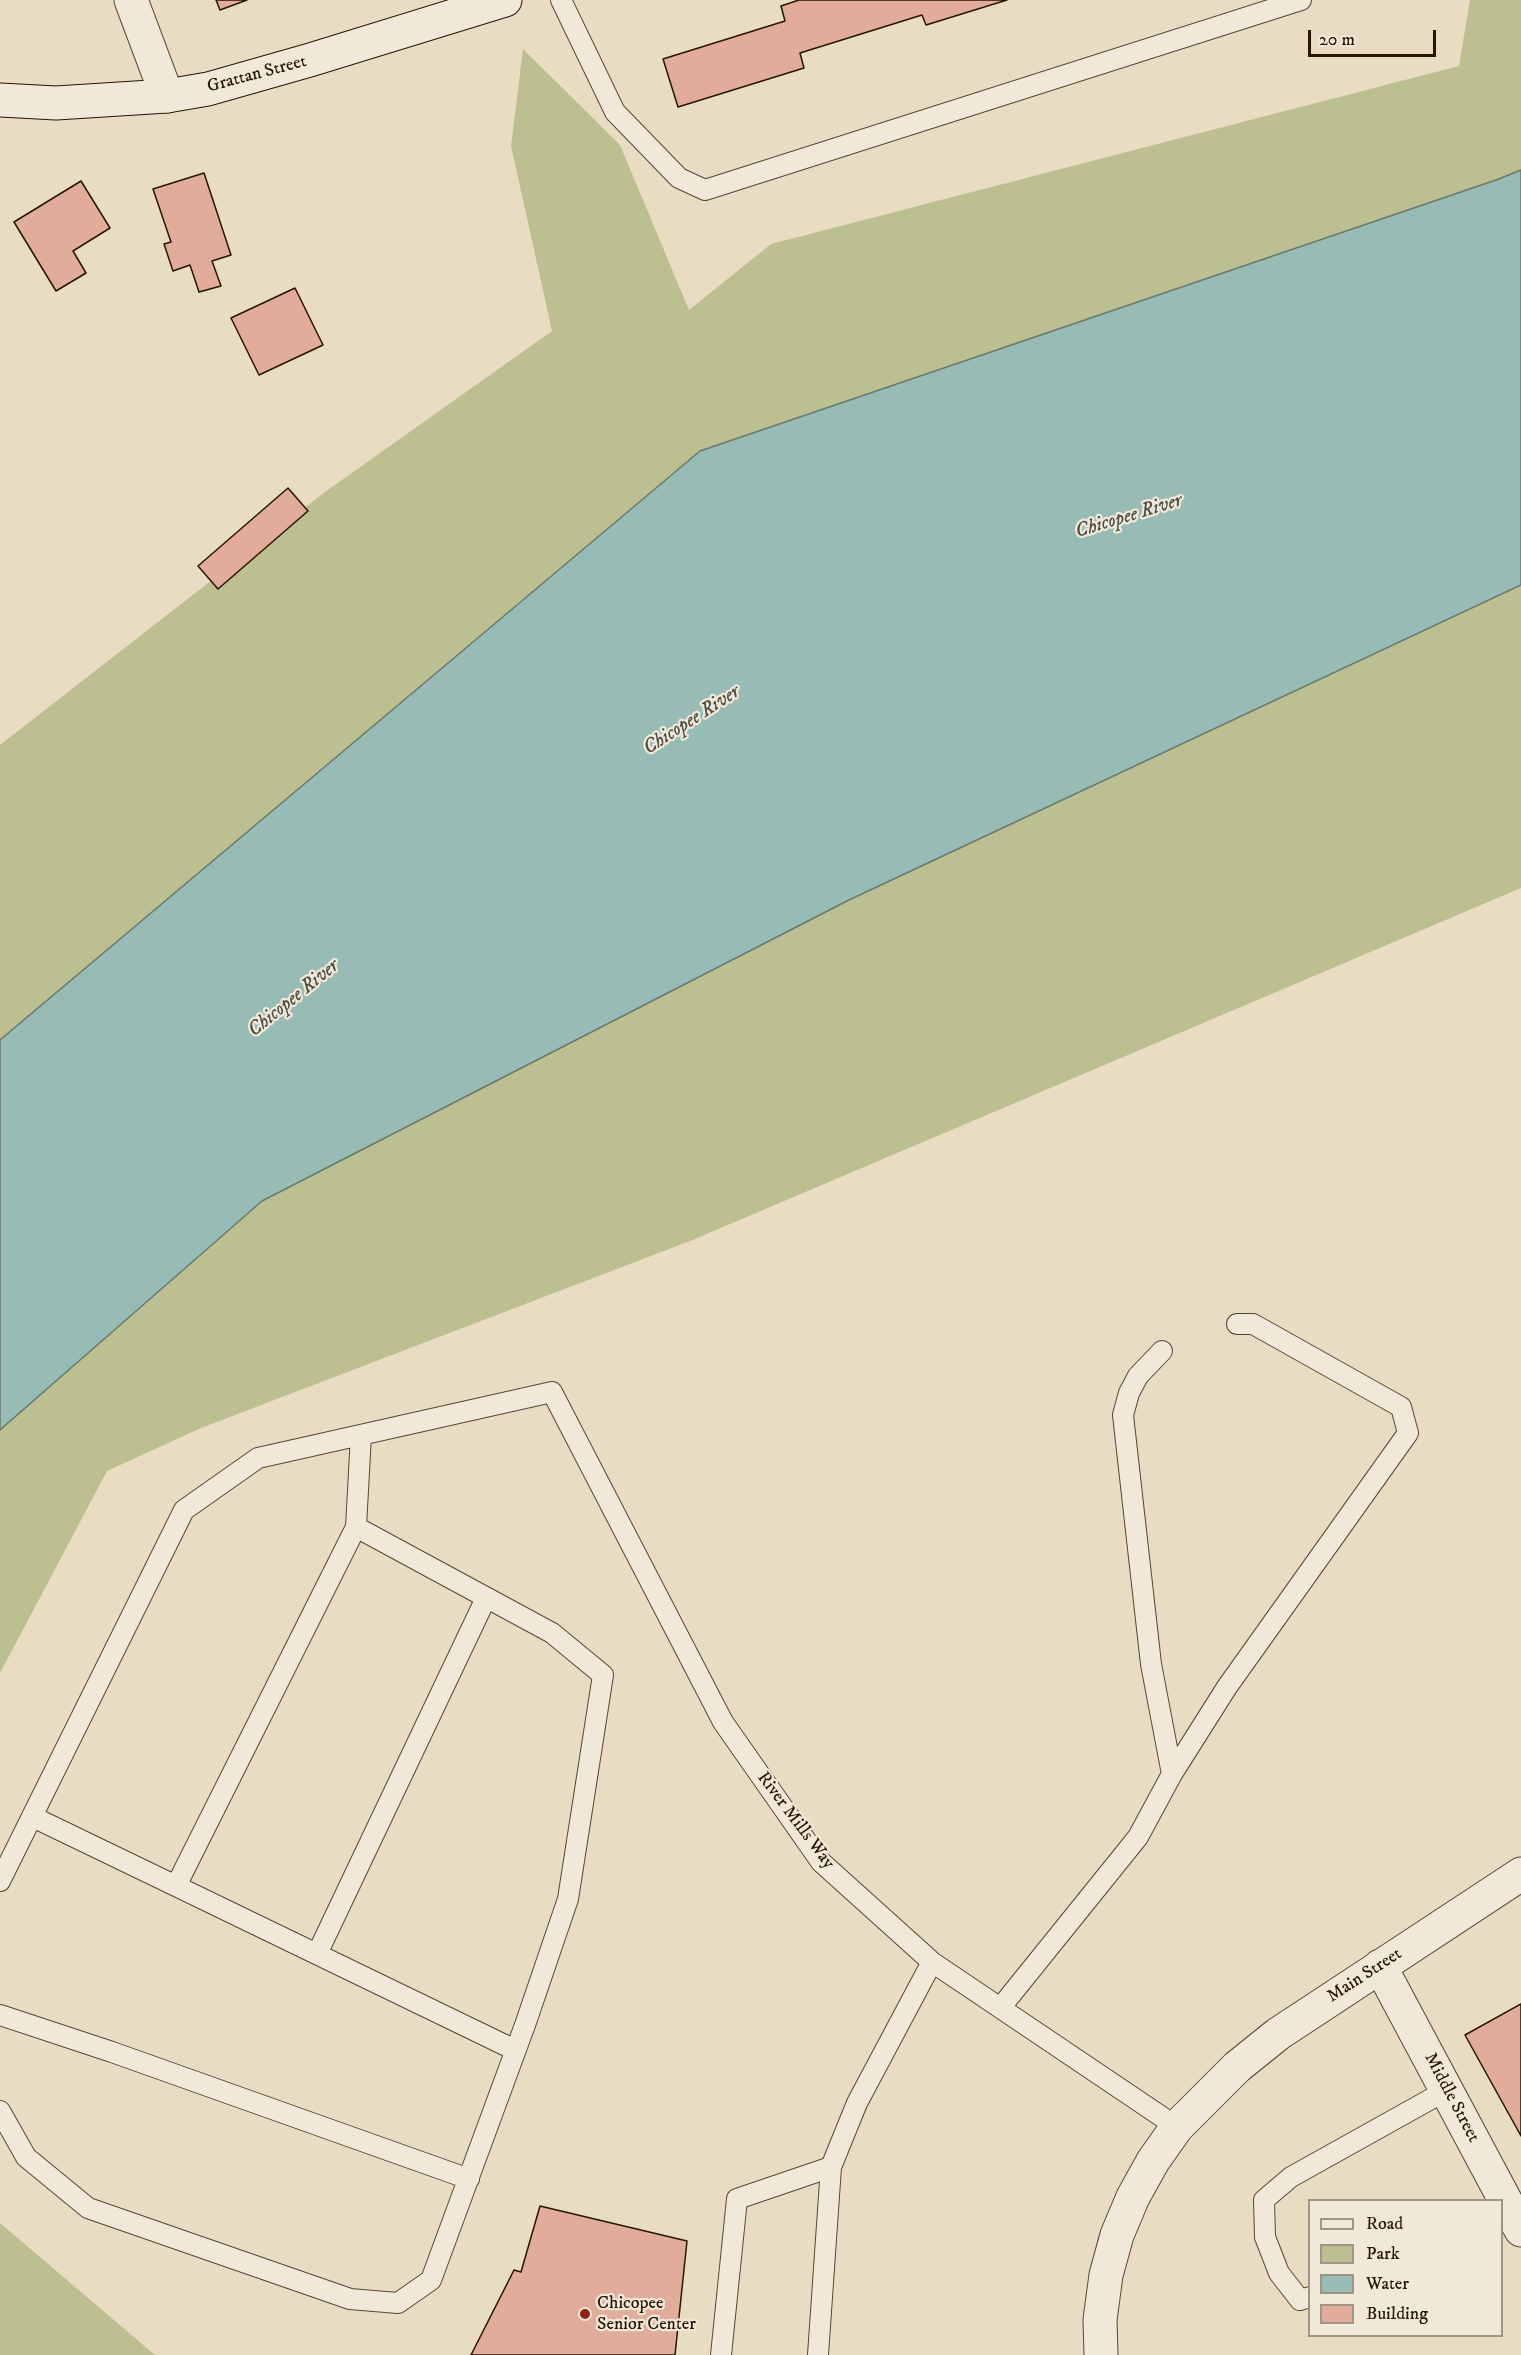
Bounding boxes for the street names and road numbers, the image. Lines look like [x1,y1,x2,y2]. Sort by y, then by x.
street label: Grattan Street [205,51,309,99]
street label: River Mills Way [752,1768,838,1874]
street label: Main Street [1324,1944,1406,2008]
street label: Middle Street [1418,2050,1484,2146]

